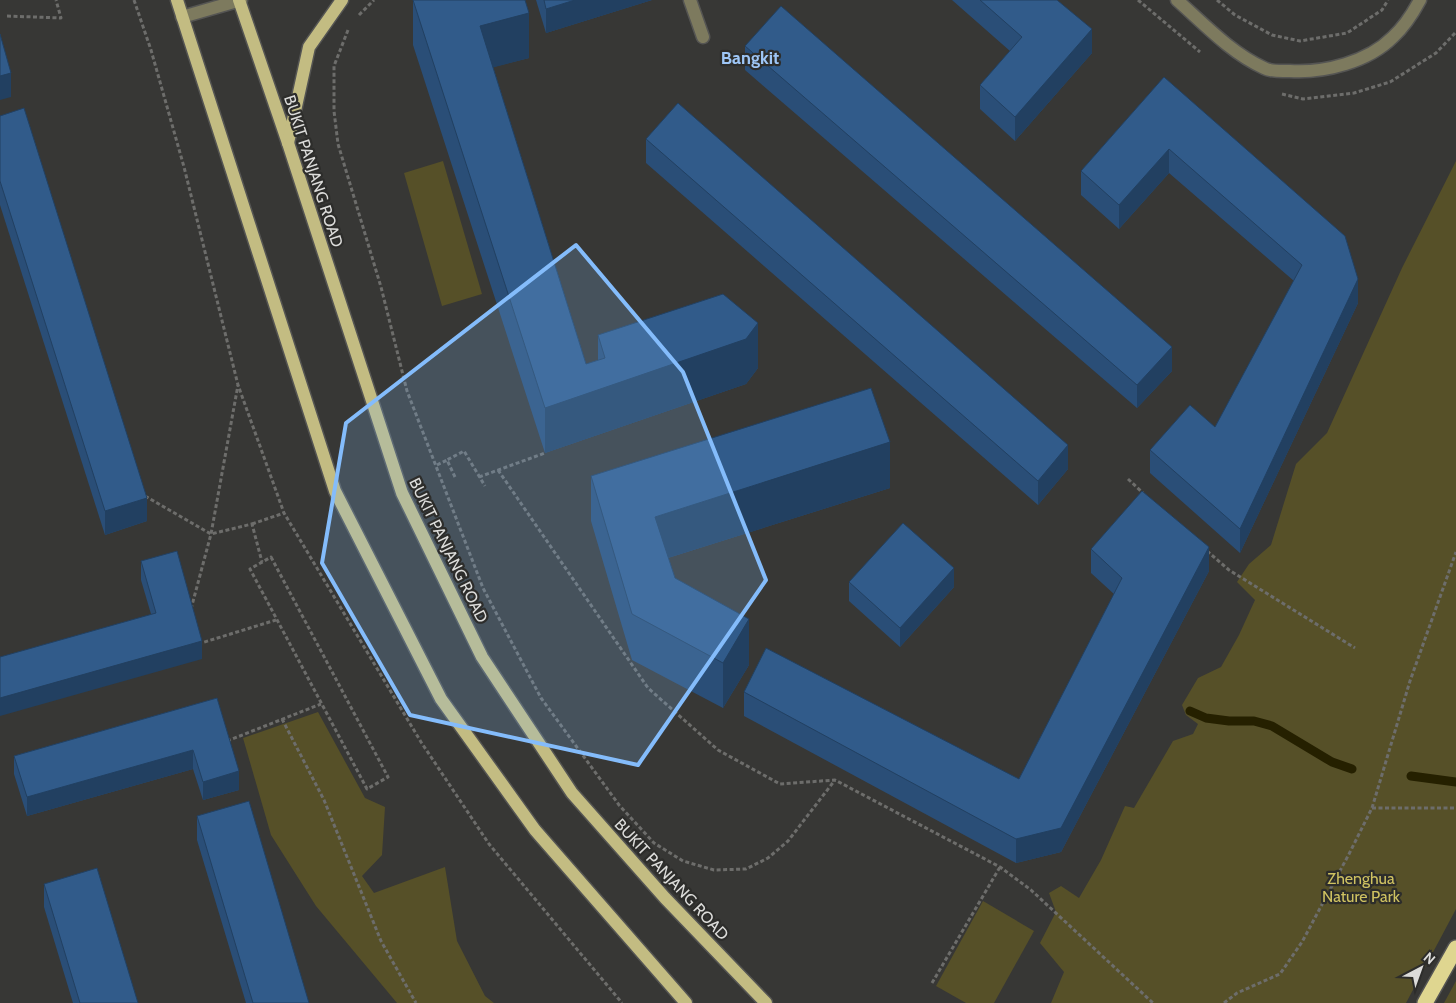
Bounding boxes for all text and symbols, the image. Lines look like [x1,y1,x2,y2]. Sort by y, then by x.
district label: Bangkit [721,47,779,69]
street label: BUKIT PANJANG ROAD [280,93,347,250]
street label: BUKIT PANJANG ROAD [405,475,492,626]
street label: BUKIT PANJANG ROAD [611,815,733,944]
park label: Zhenghua Nature Park [1322,869,1401,906]
north arrow [1396,943,1446,993]
text: N [1420,948,1439,968]

